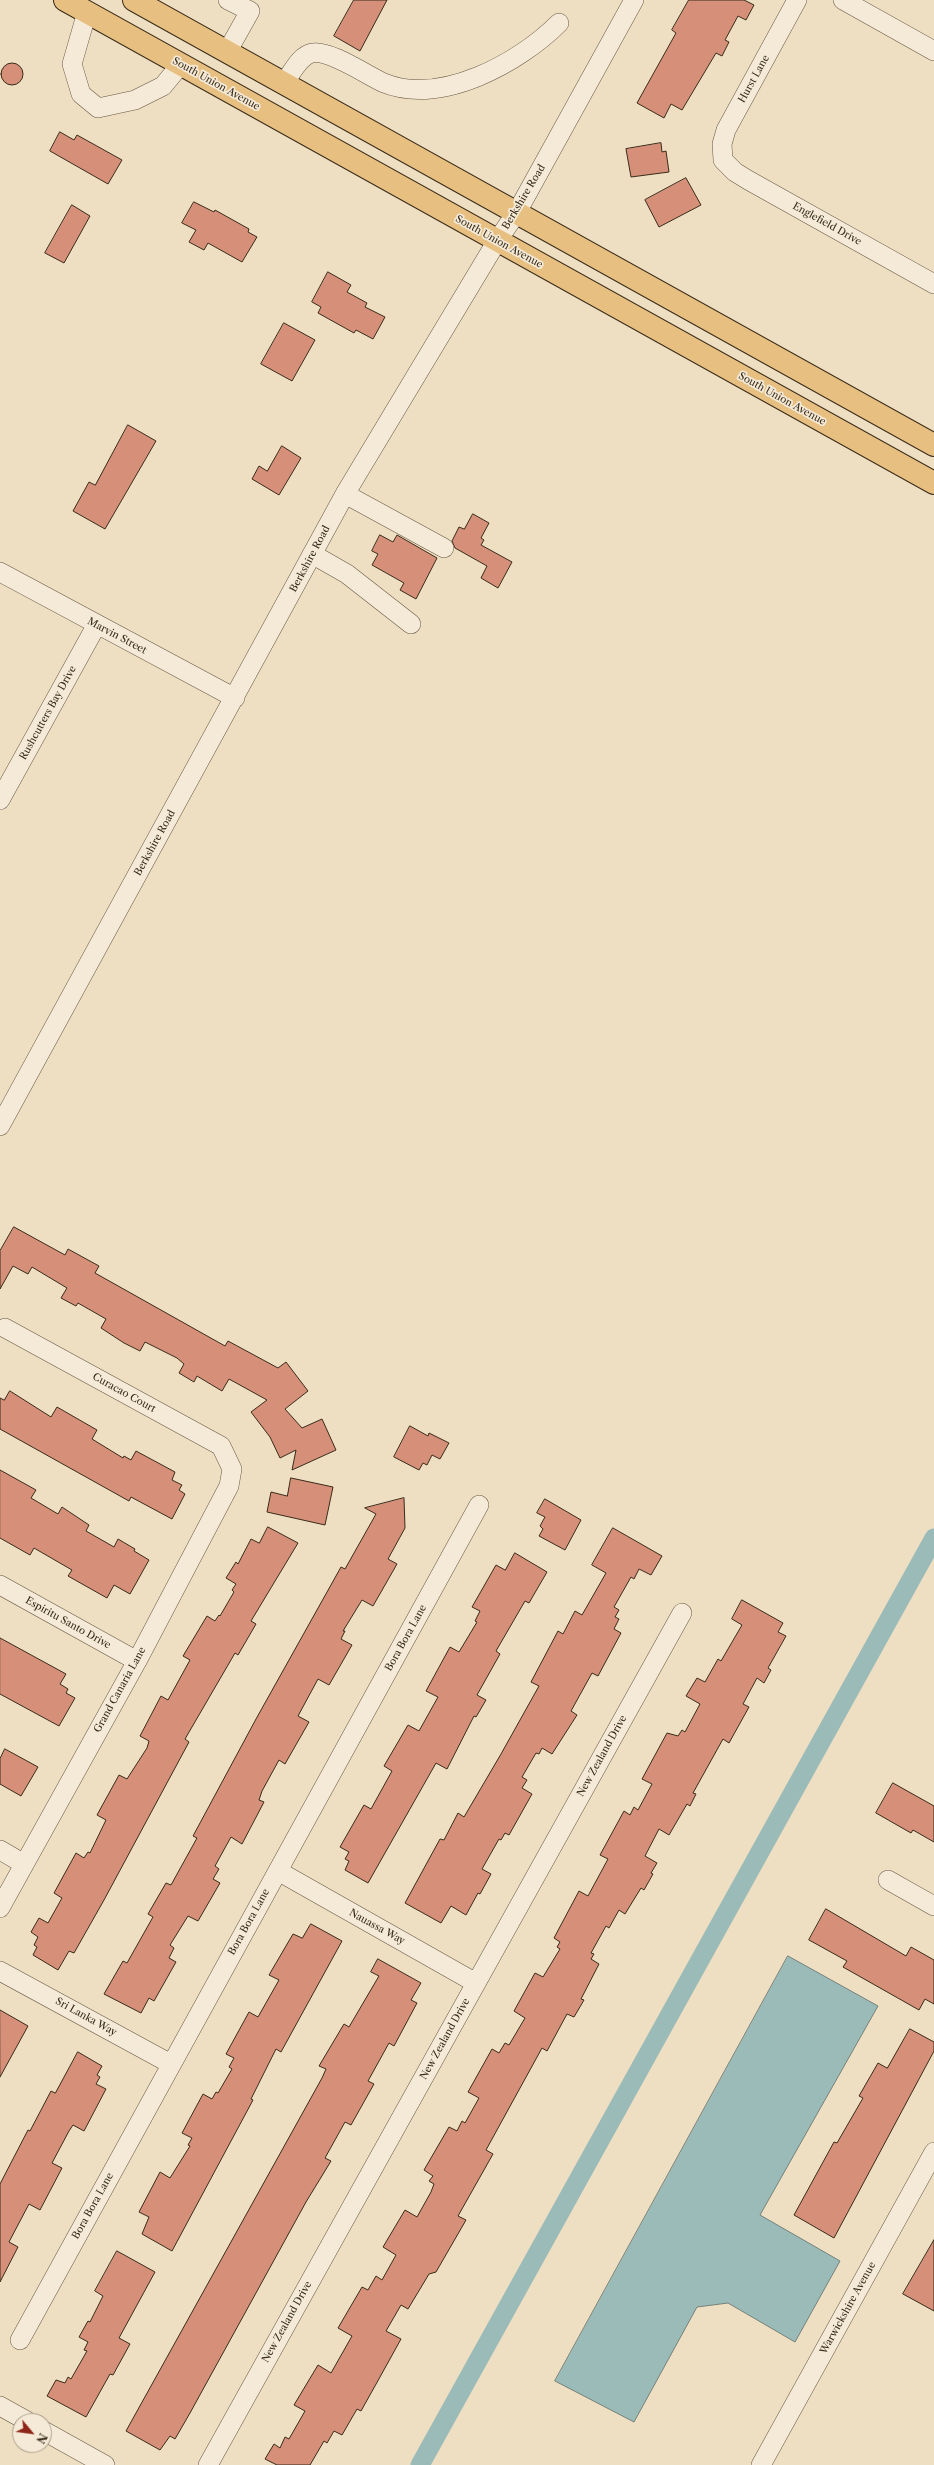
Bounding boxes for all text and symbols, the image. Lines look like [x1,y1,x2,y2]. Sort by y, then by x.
street label: Hurst Lane [736,53,772,105]
street label: South Union Avenue [170,55,262,113]
street label: Berkshire Road [500,162,548,232]
street label: Englefield Drive [791,200,863,248]
street label: South Union Avenue [453,213,545,271]
street label: South Union Avenue [736,370,828,428]
street label: Berkshire Road [287,524,333,594]
street label: Marvin Street [85,615,149,657]
street label: Rushcutters Bay Drive [17,664,79,762]
street label: Berkshire Road [132,808,178,878]
street label: Curacao Court [90,1371,158,1415]
street label: Espiritu Santo Drive [23,1595,113,1651]
street label: Bora Bora Lane [383,1603,429,1673]
street label: Grand Canaria Lane [92,1645,148,1735]
street label: New Zealand Drive [575,1713,629,1799]
street label: Bora Bora Lane [226,1887,272,1957]
street label: Nauassa Way [347,1907,407,1947]
street label: Sri Lanka Way [53,1995,119,2039]
street label: New Zealand Drive [418,1996,472,2082]
street label: Bora Bora Lane [70,2171,116,2241]
street label: Warwickshire Avenue [818,2260,878,2356]
street label: New Zealand Drive [260,2279,314,2365]
north arrow [12,2413,52,2453]
text: N [33,2431,50,2446]

